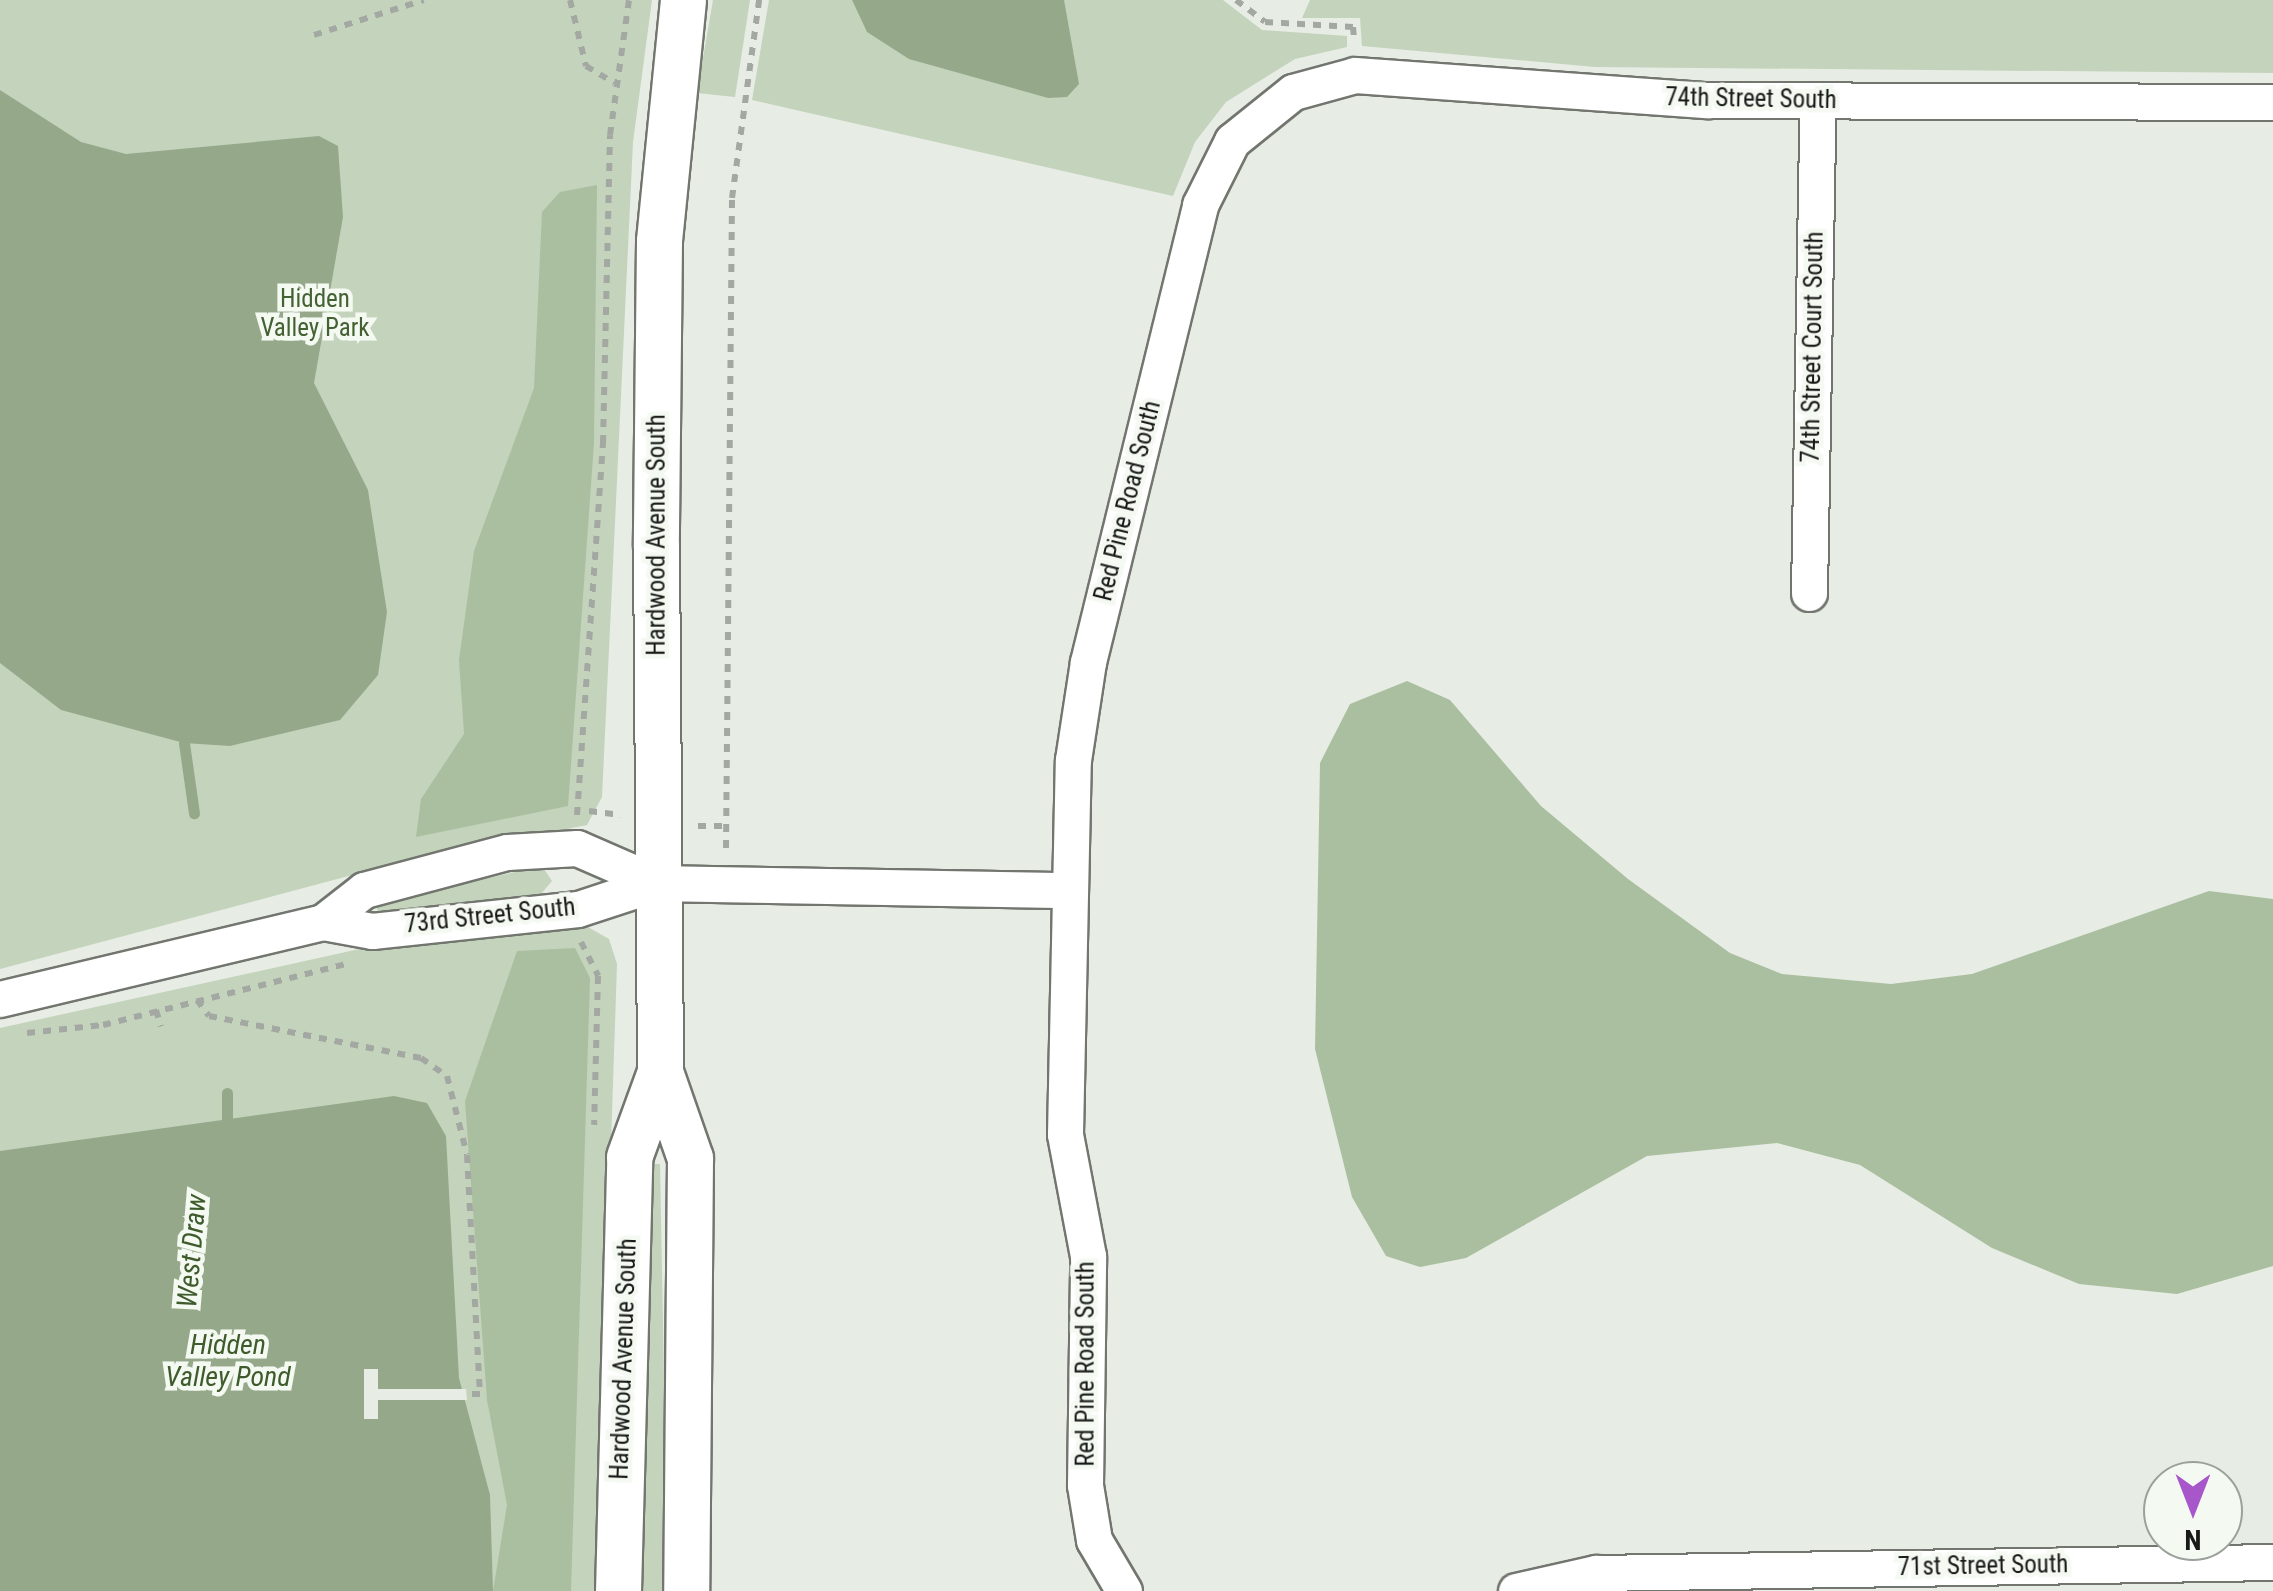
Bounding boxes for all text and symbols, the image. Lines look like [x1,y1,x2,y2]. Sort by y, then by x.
street label: 74th Street South [1665,83,1837,115]
street label: 74th Street Court South [1796,231,1830,463]
park label: Hidden Valley Park [260,285,370,344]
street label: Red Pine Road South [1089,398,1167,604]
street label: Hardwood Avenue South [642,414,672,656]
street label: 73rd Street South [403,892,577,940]
water label: West Draw [170,1193,214,1309]
street label: Hardwood Avenue South [605,1238,643,1480]
street label: Red Pine Road South [1071,1261,1101,1467]
water label: Hidden Valley Pond [165,1328,291,1394]
north arrow [2143,1461,2243,1561]
text: N [2184,1523,2202,1556]
street label: 71st Street South [1897,1550,2069,1582]

